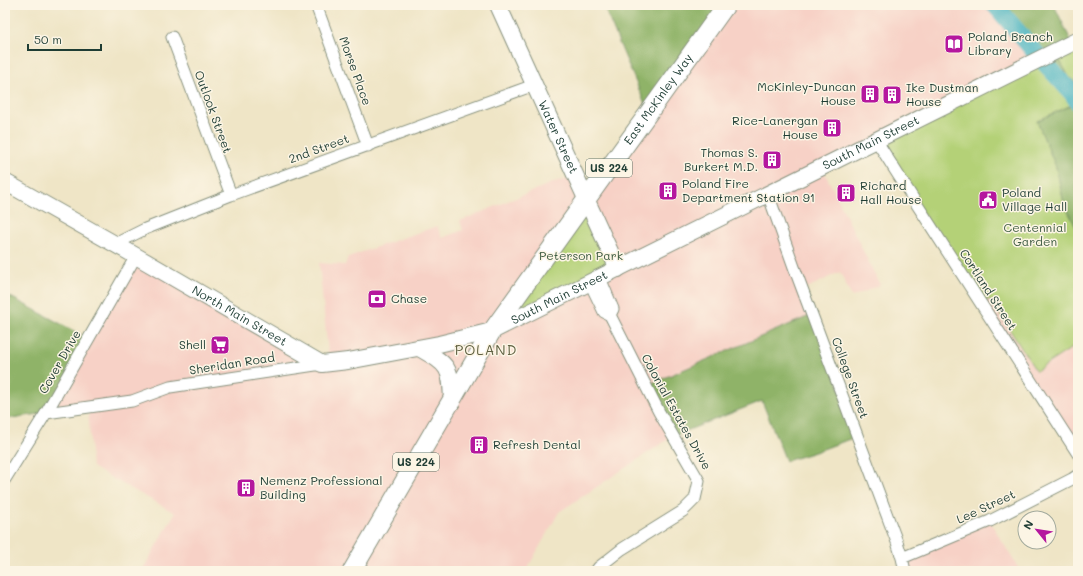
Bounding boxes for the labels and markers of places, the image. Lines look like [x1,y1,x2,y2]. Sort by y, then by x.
place label: Poland Branch Library [968,28,1053,58]
library icon: Poland Branch Library [943,33,965,55]
place label: McKinley-Duncan House [757,78,856,108]
place label: Ike Dustman House [906,79,979,109]
building icon: McKinley-Duncan House [859,83,881,105]
building icon: Ike Dustman House [881,84,903,106]
place label: Rice-Lanergan House [732,112,818,142]
building icon: Rice-Lanergan House [821,117,843,139]
place label: Thomas S. Burkert M.D. [684,144,758,174]
building icon: Thomas S. Burkert M.D. [761,149,783,171]
place label: Poland Fire Department Station 91 [682,175,815,205]
place label: Richard Hall House [860,177,921,207]
building icon: Poland Fire Department Station 91 [657,180,679,202]
building icon: Richard Hall House [835,182,857,204]
place label: Poland Village Hall [1002,184,1067,214]
public building icon: Poland Village Hall [977,189,999,211]
bank icon: Chase [366,288,388,310]
place label: Chase [391,290,427,306]
supermarket icon: Shell [209,334,231,356]
place label: Shell [179,336,206,352]
building icon: Refresh Dental [468,434,490,456]
place label: Refresh Dental [493,436,581,452]
place label: Nemenz Professional Building [260,472,383,502]
building icon: Nemenz Professional Building [235,477,257,499]

